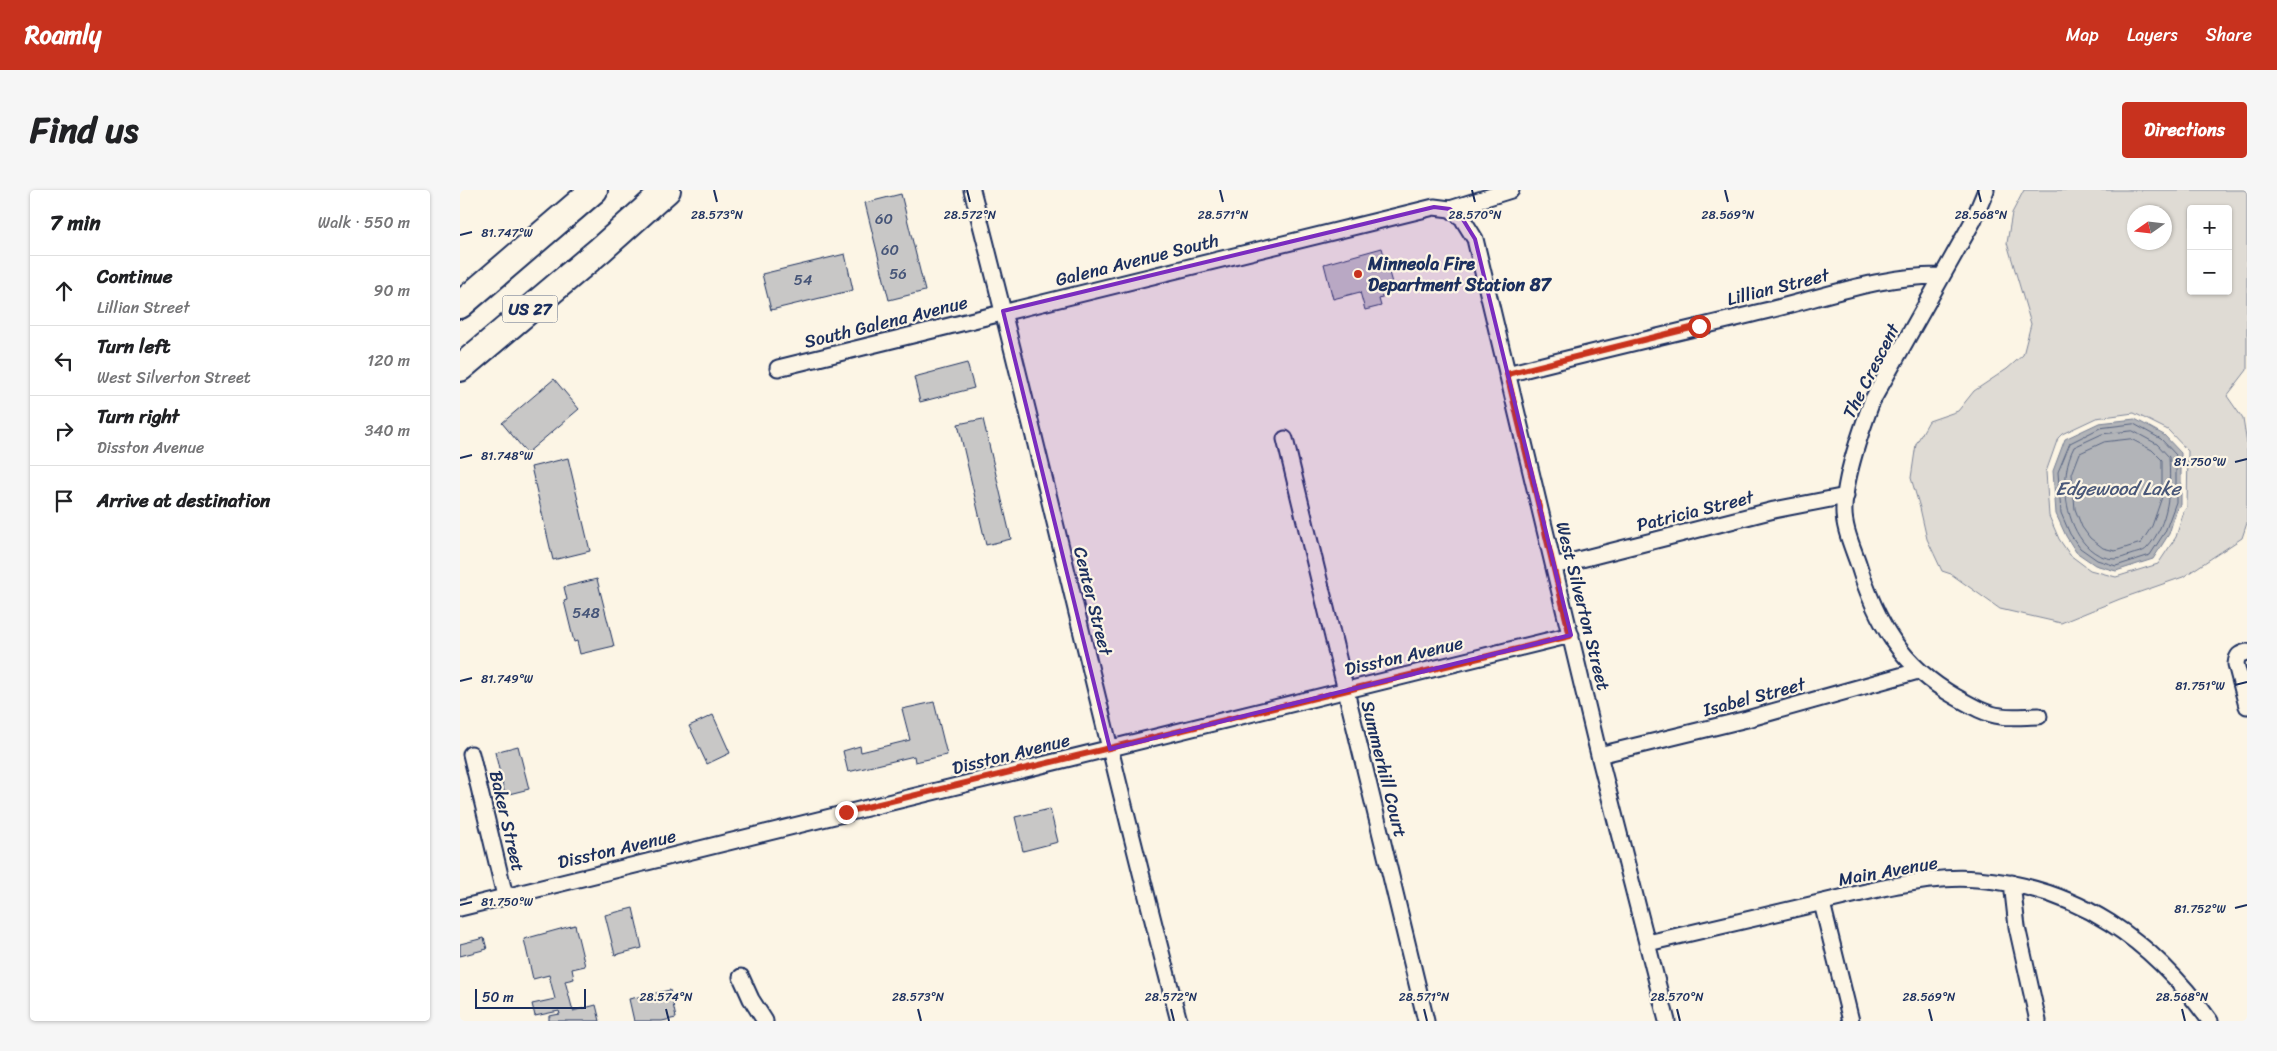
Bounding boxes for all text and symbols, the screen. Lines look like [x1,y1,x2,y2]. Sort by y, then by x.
text: Roamly [25,14,101,56]
text: Map [2066,19,2099,51]
text: Layers [2127,19,2178,51]
text: Share [2206,19,2252,51]
text: Find us [30,99,138,161]
button: Directions [2122,102,2247,158]
text: 7 min [50,204,101,242]
text: 28.573°N [691,204,744,226]
text: 28.572°N [944,204,997,226]
text: 28.571°N [1198,204,1249,226]
text: 28.570°N [1448,204,1502,226]
text: 28.569°N [1702,204,1755,226]
text: 28.568°N [1955,204,2008,226]
north arrow [2127,205,2172,250]
map controls [2187,205,2232,295]
button: + [2187,205,2232,250]
house number: 60 [875,206,893,232]
text: Walk · 550 m [318,208,410,237]
text: 81.747°W [481,222,534,244]
street label: Galena Avenue South [1052,224,1222,296]
house number: 60 [881,237,899,263]
place label: Minneola Fire Department Station 87 [1367,248,1553,301]
button: − [2187,250,2232,295]
street label: Lillian Street [1724,259,1833,315]
text: Continue [97,260,173,293]
house number: 56 [889,261,907,287]
house number: 54 [794,267,812,293]
marker: Minneola Fire Department Station 87 [1352,268,1364,280]
text: 90 m [374,276,410,305]
icon: ahead [50,277,78,305]
street label: South Galena Avenue [801,286,971,358]
text: Lillian Street [97,293,190,322]
road number: US 27 [502,296,558,322]
route start [1688,315,1711,338]
street label: The Crescent [1833,317,1909,424]
text: Turn left [97,330,170,363]
text: 120 m [367,346,410,375]
icon: left [50,347,78,375]
text: West Silverton Street [97,363,251,392]
text: Turn right [97,400,179,433]
text: 340 m [365,416,410,445]
icon: right [50,417,78,445]
text: Disston Avenue [97,433,204,462]
text: 81.748°W [481,445,534,467]
text: 81.750°W [2174,451,2227,473]
water label: Edgewood Lake [2055,472,2183,505]
street label: Patricia Street [1633,481,1758,541]
text: Arrive at destination [97,484,270,517]
icon: arrive [50,487,78,515]
street label: West Silverton Street [1547,518,1619,694]
street label: Center Street [1064,543,1122,659]
house number: 548 [572,600,600,626]
street label: Disston Avenue [1342,627,1466,685]
text: 81.749°W [481,668,534,690]
street label: Isabel Street [1698,668,1809,726]
text: 81.751°W [2175,675,2226,697]
street label: Summerhill Court [1352,697,1416,841]
street label: Disston Avenue [949,724,1073,784]
street label: Baker Street [480,767,534,875]
route end [835,801,858,824]
street label: Disston Avenue [555,820,679,878]
street label: Main Avenue [1836,847,1940,895]
text: 81.750°W [481,891,534,913]
text: 81.752°W [2174,898,2226,920]
text: 50 m [482,985,514,1010]
scale bar [475,986,586,1009]
text: 28.574°N [640,986,693,1008]
text: 28.573°N [892,986,945,1008]
text: 28.572°N [1145,986,1198,1008]
text: 28.571°N [1399,986,1450,1008]
text: 28.570°N [1650,986,1704,1008]
text: 28.569°N [1903,986,1956,1008]
text: 28.568°N [2156,986,2209,1008]

